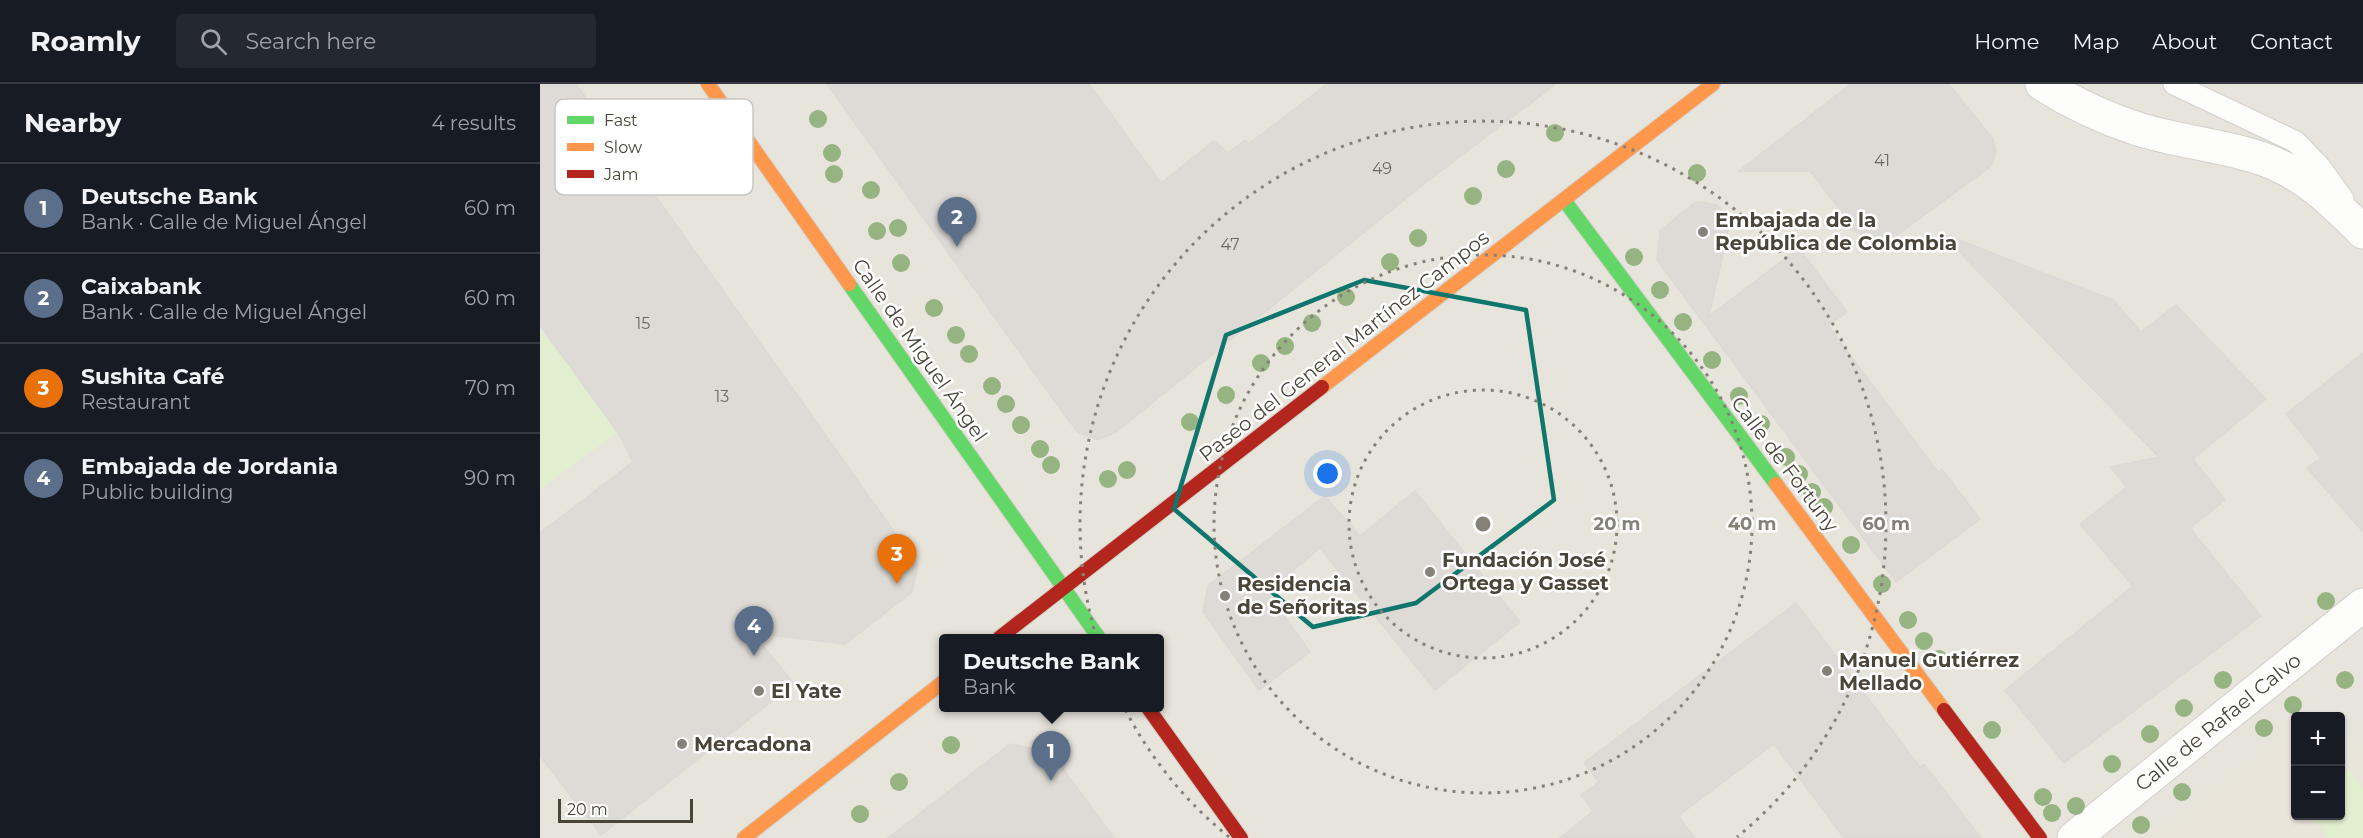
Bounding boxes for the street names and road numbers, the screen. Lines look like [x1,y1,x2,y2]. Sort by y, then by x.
street label: Paseo del General Martínez Campos [1194,225,1494,467]
street label: Calle de Miguel Ángel [848,254,992,446]
street label: Calle de Fortuny [1726,391,1844,537]
street label: Calle de Rafael Calvo [2130,648,2306,796]

